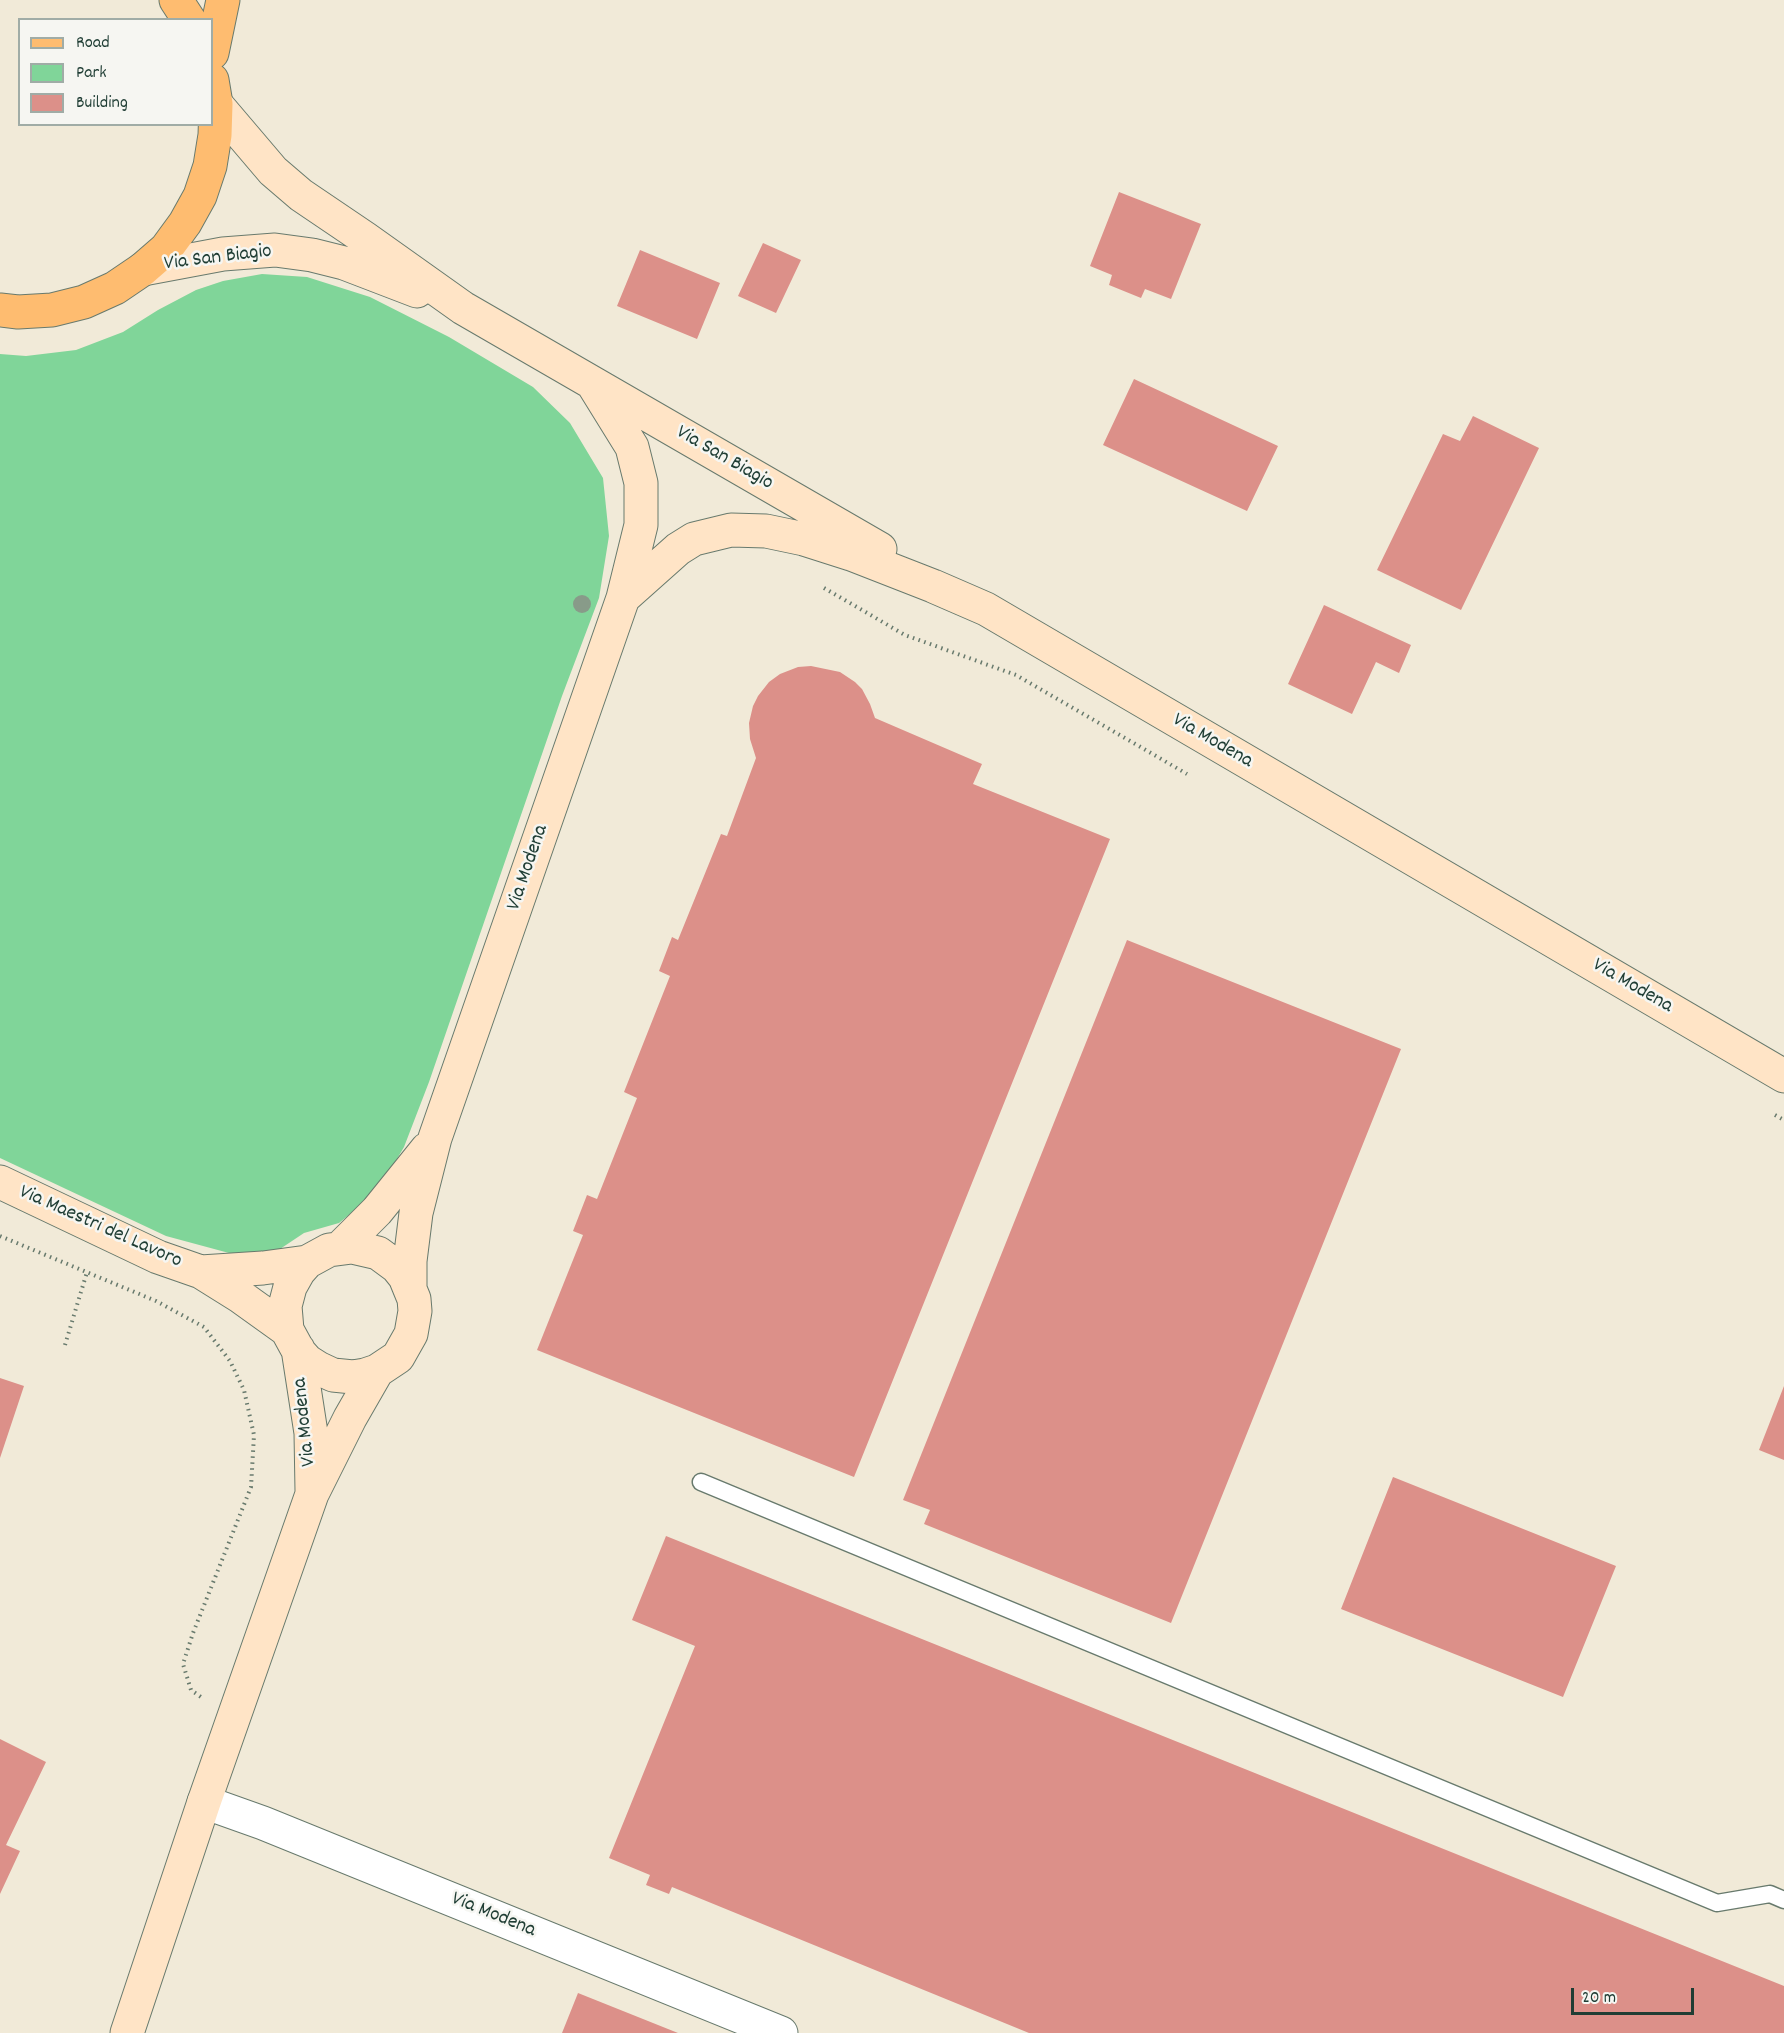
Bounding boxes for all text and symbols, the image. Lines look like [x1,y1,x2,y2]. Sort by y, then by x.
legend [18,18,213,126]
text: Road [76,31,110,56]
text: Park [76,61,107,86]
text: Building [76,91,128,116]
street label: Via San Biagio [163,240,273,278]
street label: Via San Biagio [671,421,777,497]
street label: Via Modena [1167,709,1257,775]
street label: Via Modena [503,822,555,914]
street label: Via Modena [1587,954,1677,1020]
street label: Via Maestri del Lavoro [15,1181,185,1275]
street label: Via Modena [289,1376,323,1468]
street label: Via Modena [447,1888,539,1944]
scale bar [1574,1976,1697,2014]
text: 20 m [1582,1986,1616,2011]

